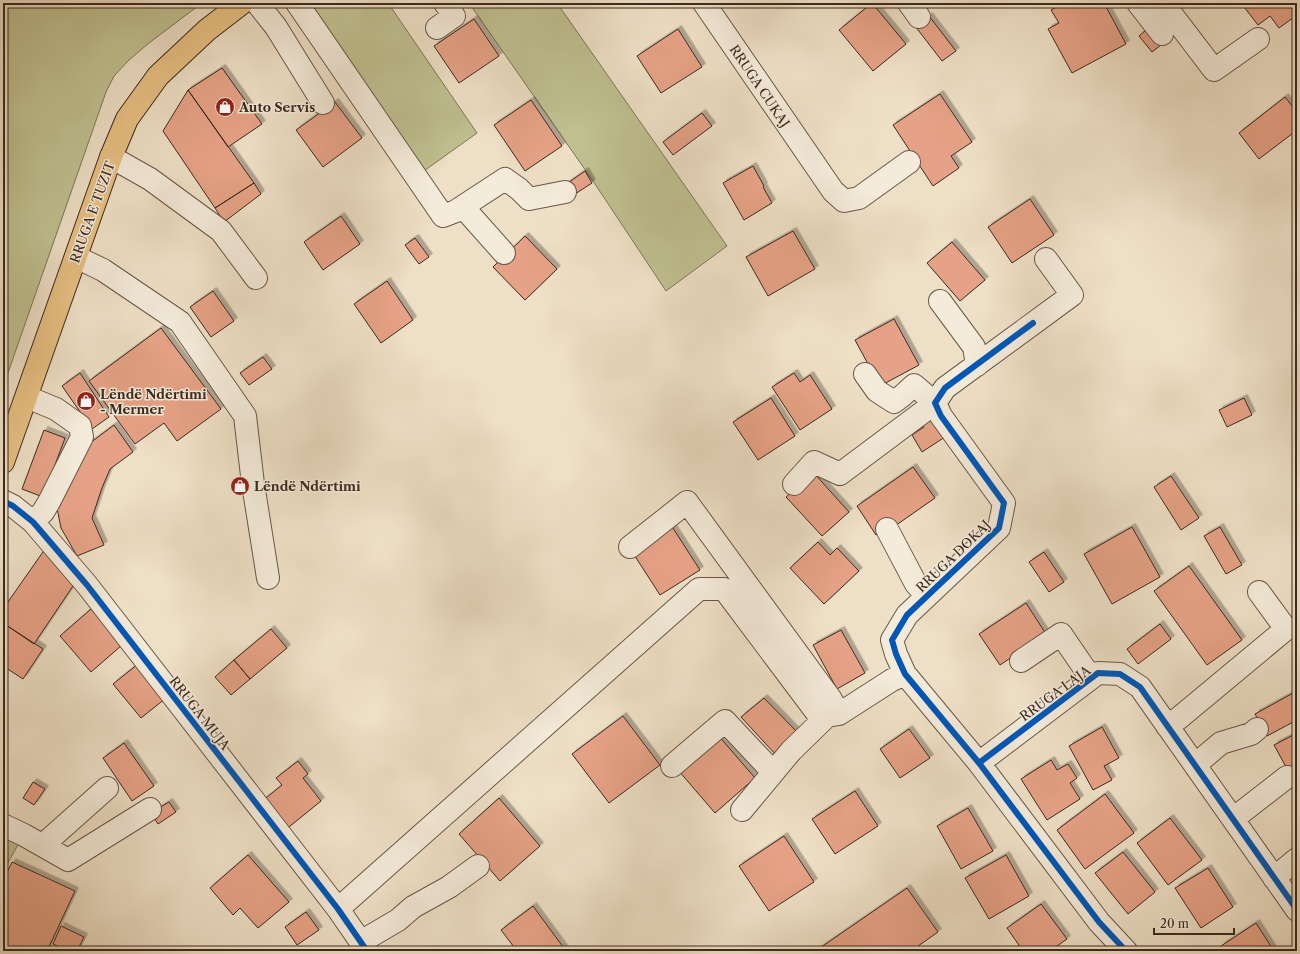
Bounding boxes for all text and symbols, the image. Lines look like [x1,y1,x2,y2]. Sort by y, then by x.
street label: RRUGA CUKAJ [727,42,794,131]
shop icon: Auto Servis [214,96,236,118]
place label: Auto Servis [238,99,315,115]
street label: RRUGA E TUZIT [66,159,118,265]
place label: Lëndë Ndërtimi - Mermer [100,386,207,417]
shop icon: Lëndë Ndërtimi - Mermer [75,390,97,412]
shop icon: Lëndë Ndërtimi [229,475,251,497]
place label: Lëndë Ndërtimi [254,478,361,494]
street label: RRUGA DOKAJ [912,516,994,596]
street label: RRUGA LAJA [1016,662,1094,724]
street label: RRUGA MUJA [166,673,234,753]
scale bar [1154,910,1234,936]
text: 20 m [1160,916,1189,931]

